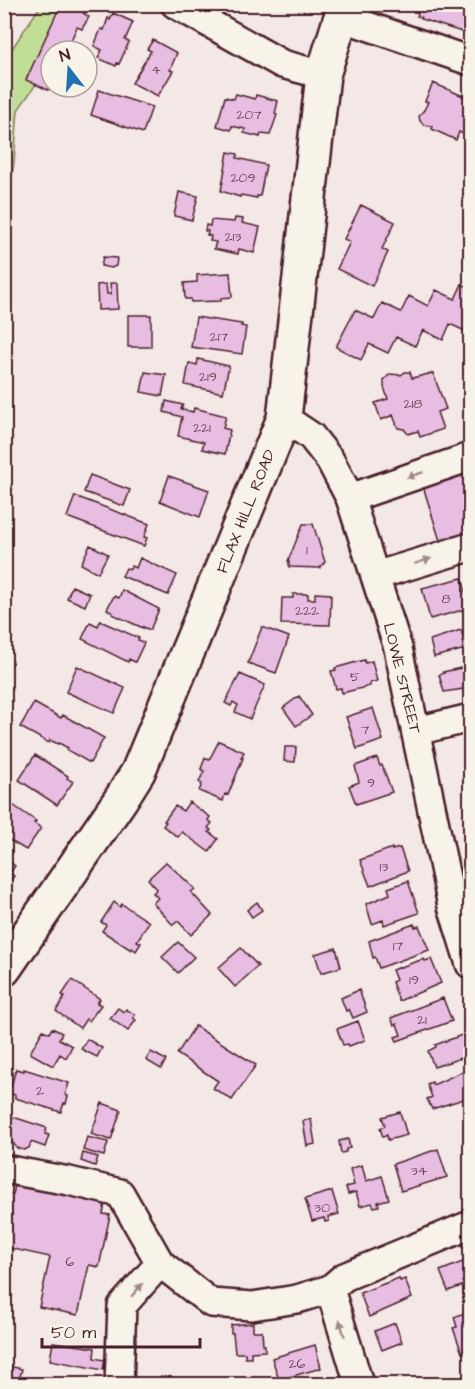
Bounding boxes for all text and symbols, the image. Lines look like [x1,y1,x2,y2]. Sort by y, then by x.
north arrow [39,39,99,99]
text: N [57,44,73,68]
house number: 4 [151,60,161,80]
house number: 207 [236,105,262,125]
house number: 209 [231,168,255,188]
house number: 213 [225,227,241,247]
house number: 217 [210,327,229,347]
house number: 219 [199,367,217,387]
house number: 218 [404,394,422,414]
house number: 221 [193,418,211,438]
street label: FLAX HILL ROAD [211,446,281,577]
one-way arrow [406,471,424,481]
house number: 1 [306,540,308,560]
one-way arrow [414,556,432,565]
house number: 8 [441,589,451,609]
house number: 222 [295,601,319,621]
street label: LOWE STREET [378,621,426,736]
house number: 5 [350,667,360,687]
house number: 7 [361,720,370,740]
house number: 9 [367,773,375,793]
house number: 13 [380,857,388,877]
house number: 17 [393,936,404,956]
house number: 19 [409,970,419,990]
house number: 21 [417,1010,427,1030]
house number: 2 [36,1081,44,1101]
house number: 34 [411,1161,428,1181]
house number: 30 [314,1198,330,1218]
house number: 6 [66,1252,75,1272]
one-way arrow [130,1282,144,1297]
scale bar [42,1311,200,1349]
one-way arrow [337,1319,346,1337]
text: 50 m [51,1320,96,1345]
house number: 26 [289,1354,306,1374]

